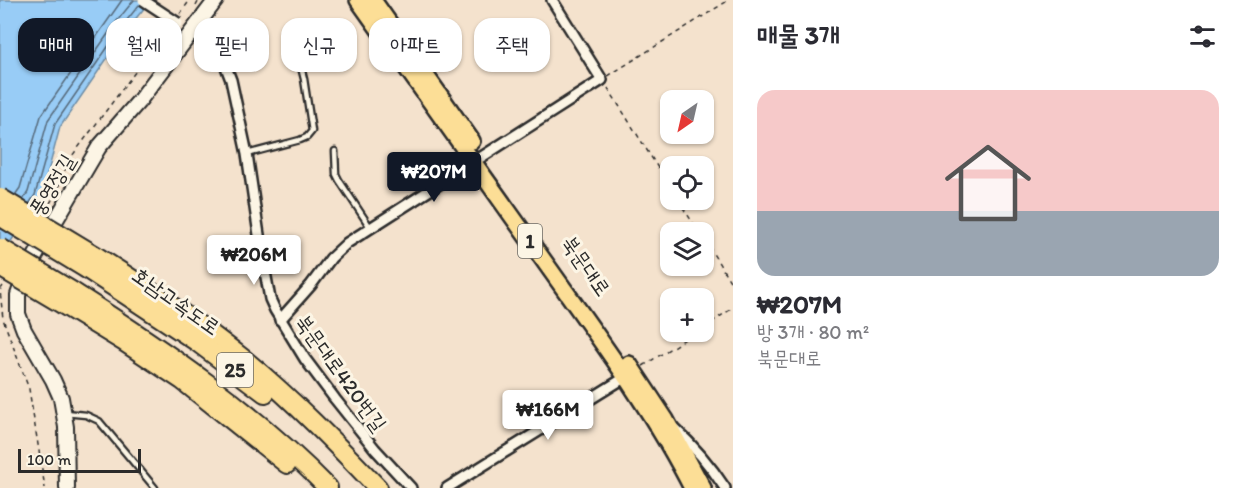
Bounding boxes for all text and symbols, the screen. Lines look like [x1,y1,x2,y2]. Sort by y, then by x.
chip: 매매 [18,18,94,72]
chip: 월세 [106,18,182,72]
chip: 필터 [194,18,269,72]
chip: 신규 [281,18,357,72]
chip: 아파트 [369,18,462,72]
chip: 주택 [474,18,550,72]
text: 매물 3개 [757,19,840,51]
icon: filters [1186,20,1219,53]
north arrow [660,90,714,144]
map controls [660,90,714,342]
icon: home [934,129,1042,237]
street label: 풍영정길 [23,149,80,220]
pin: ₩207M [392,152,476,203]
button: locate [660,156,714,210]
text: ₩207M [401,159,467,183]
button: layers [660,222,714,276]
road number: 1 [518,224,542,258]
street label: 북문대로 [557,231,616,301]
pin: ₩206M [212,235,296,286]
text: ₩206M [221,242,287,266]
street label: 호남고속도로 [128,261,225,340]
button: + [660,288,714,342]
text: ₩207M [757,288,842,320]
street label: 북문대로420번길 [291,310,392,436]
text: 방 3개 · 80 m² [757,320,869,344]
text: 북문대로 [757,346,821,370]
road number: 25 [217,353,253,387]
pin: ₩166M [506,390,590,441]
text: ₩166M [516,397,580,421]
scale bar [18,446,141,474]
text: 100 m [27,450,71,469]

